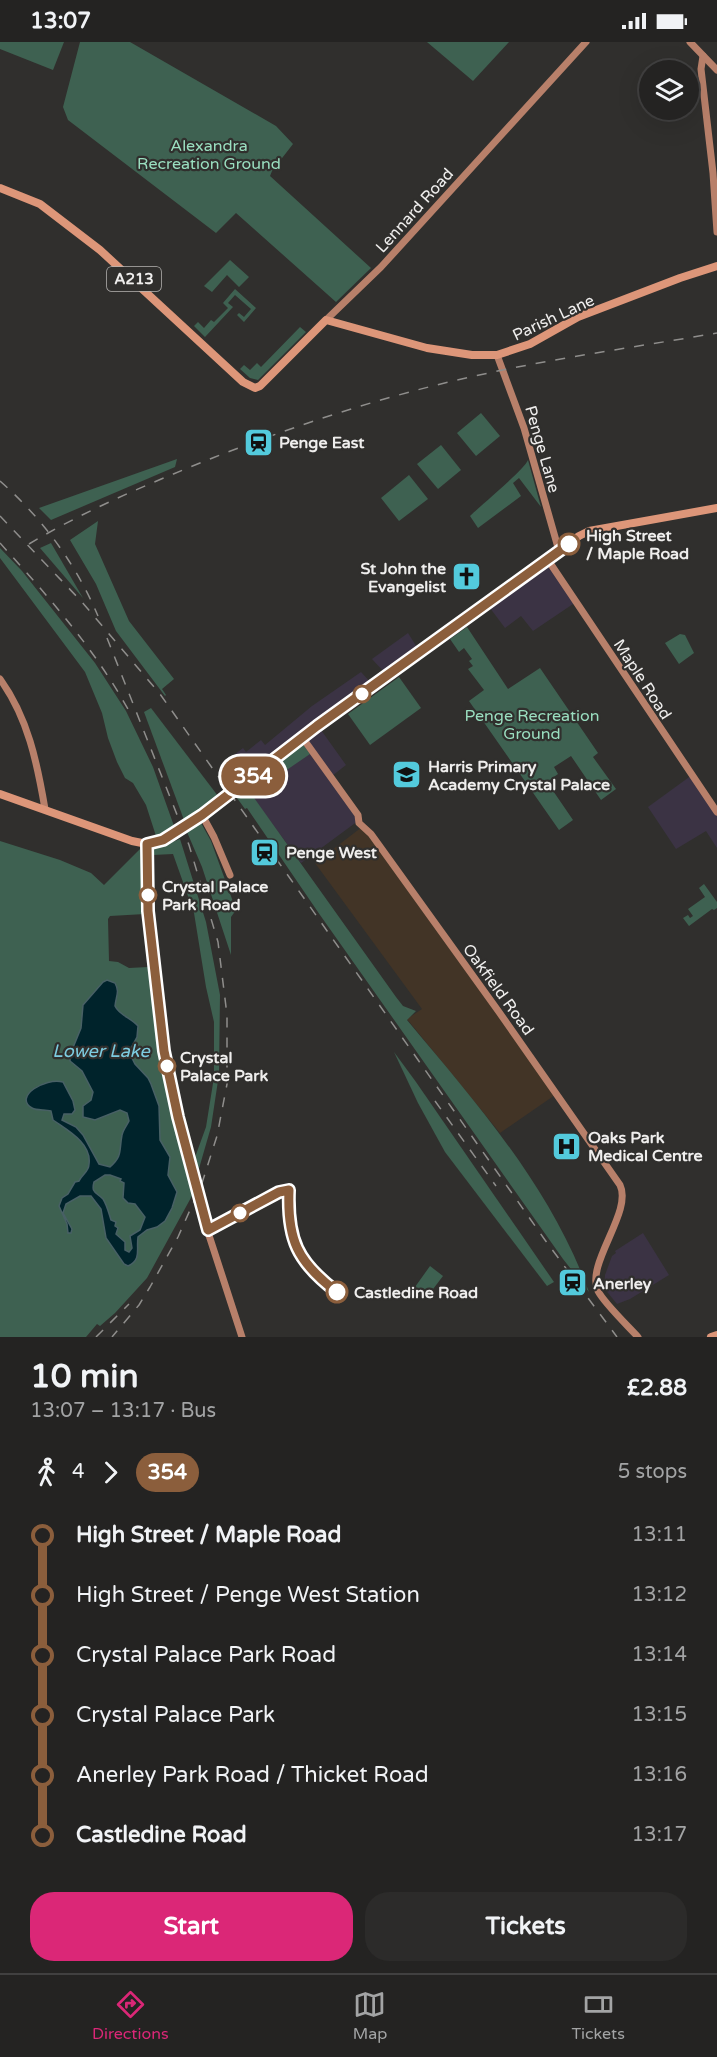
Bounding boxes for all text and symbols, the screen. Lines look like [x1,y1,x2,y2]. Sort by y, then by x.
text: 13:07 [30,8,91,34]
map controls [639,60,699,120]
button: layers [639,60,699,120]
park label: Alexandra Recreation Ground [137,136,281,174]
street label: Lennard Road [371,164,458,257]
road number: A213 [107,267,161,291]
street label: Parish Lane [509,290,598,346]
street label: Penge Lane [520,403,564,495]
station icon: Penge East [242,426,274,458]
place label: Penge East [279,433,365,453]
place label: High Street / Maple Road [586,526,689,564]
marker: High Street / Maple Road [558,533,580,555]
place label: St John the Evangelist [360,559,447,597]
church icon: St John the Evangelist [451,561,483,593]
street label: Maple Road [609,636,676,724]
unlabelled marker [353,685,371,703]
park label: Penge Recreation Ground [465,706,599,744]
line badge: 354 [218,756,288,796]
place label: Harris Primary Academy Crystal Palace [428,757,610,795]
school or university icon: Harris Primary Academy Crystal Palace [391,759,423,791]
text: 354 [233,764,273,789]
station icon: Penge West [249,836,281,868]
place label: Penge West [286,843,378,863]
place label: Crystal Palace Park Road [162,877,268,915]
marker: Crystal Palace Park Road [139,886,157,904]
street label: Oakfield Road [458,940,538,1039]
water label: Lower Lake [52,1040,151,1062]
place label: Crystal Palace Park [180,1048,268,1086]
marker: Crystal Palace Park [158,1057,176,1075]
place label: Oaks Park Medical Centre [588,1128,703,1166]
hospital icon: Oaks Park Medical Centre [551,1130,583,1162]
unlabelled marker [231,1204,249,1222]
station icon: Anerley [556,1267,588,1299]
place label: Anerley [593,1274,652,1294]
marker: Castledine Road [326,1281,348,1303]
place label: Castledine Road [354,1283,478,1303]
text: 10 min [30,1357,139,1396]
text: £2.88 [627,1375,687,1401]
text: 13:07 – 13:17 · Bus [30,1399,216,1423]
icon: walk [30,1456,63,1489]
icon: forward [94,1456,127,1489]
text: 4 [72,1460,85,1484]
text: 354 [148,1460,187,1485]
text: 5 stops [618,1460,687,1484]
text: High Street / Maple Road [76,1522,341,1548]
text: 13:11 [632,1523,687,1547]
text: High Street / Penge West Station [76,1582,420,1608]
text: 13:12 [632,1583,687,1607]
text: Crystal Palace Park Road [76,1642,336,1668]
text: 13:14 [632,1643,687,1667]
text: Crystal Palace Park [76,1702,275,1728]
text: 13:15 [632,1703,687,1727]
text: Anerley Park Road / Thicket Road [76,1762,429,1788]
text: 13:16 [632,1763,687,1787]
text: Castledine Road [76,1822,247,1848]
text: 13:17 [632,1823,687,1847]
button: Start [30,1892,353,1961]
button: Tickets [365,1892,687,1961]
tab: Directions [92,1988,169,2044]
tab: Map [353,1988,387,2044]
tab: Tickets [571,1988,625,2044]

